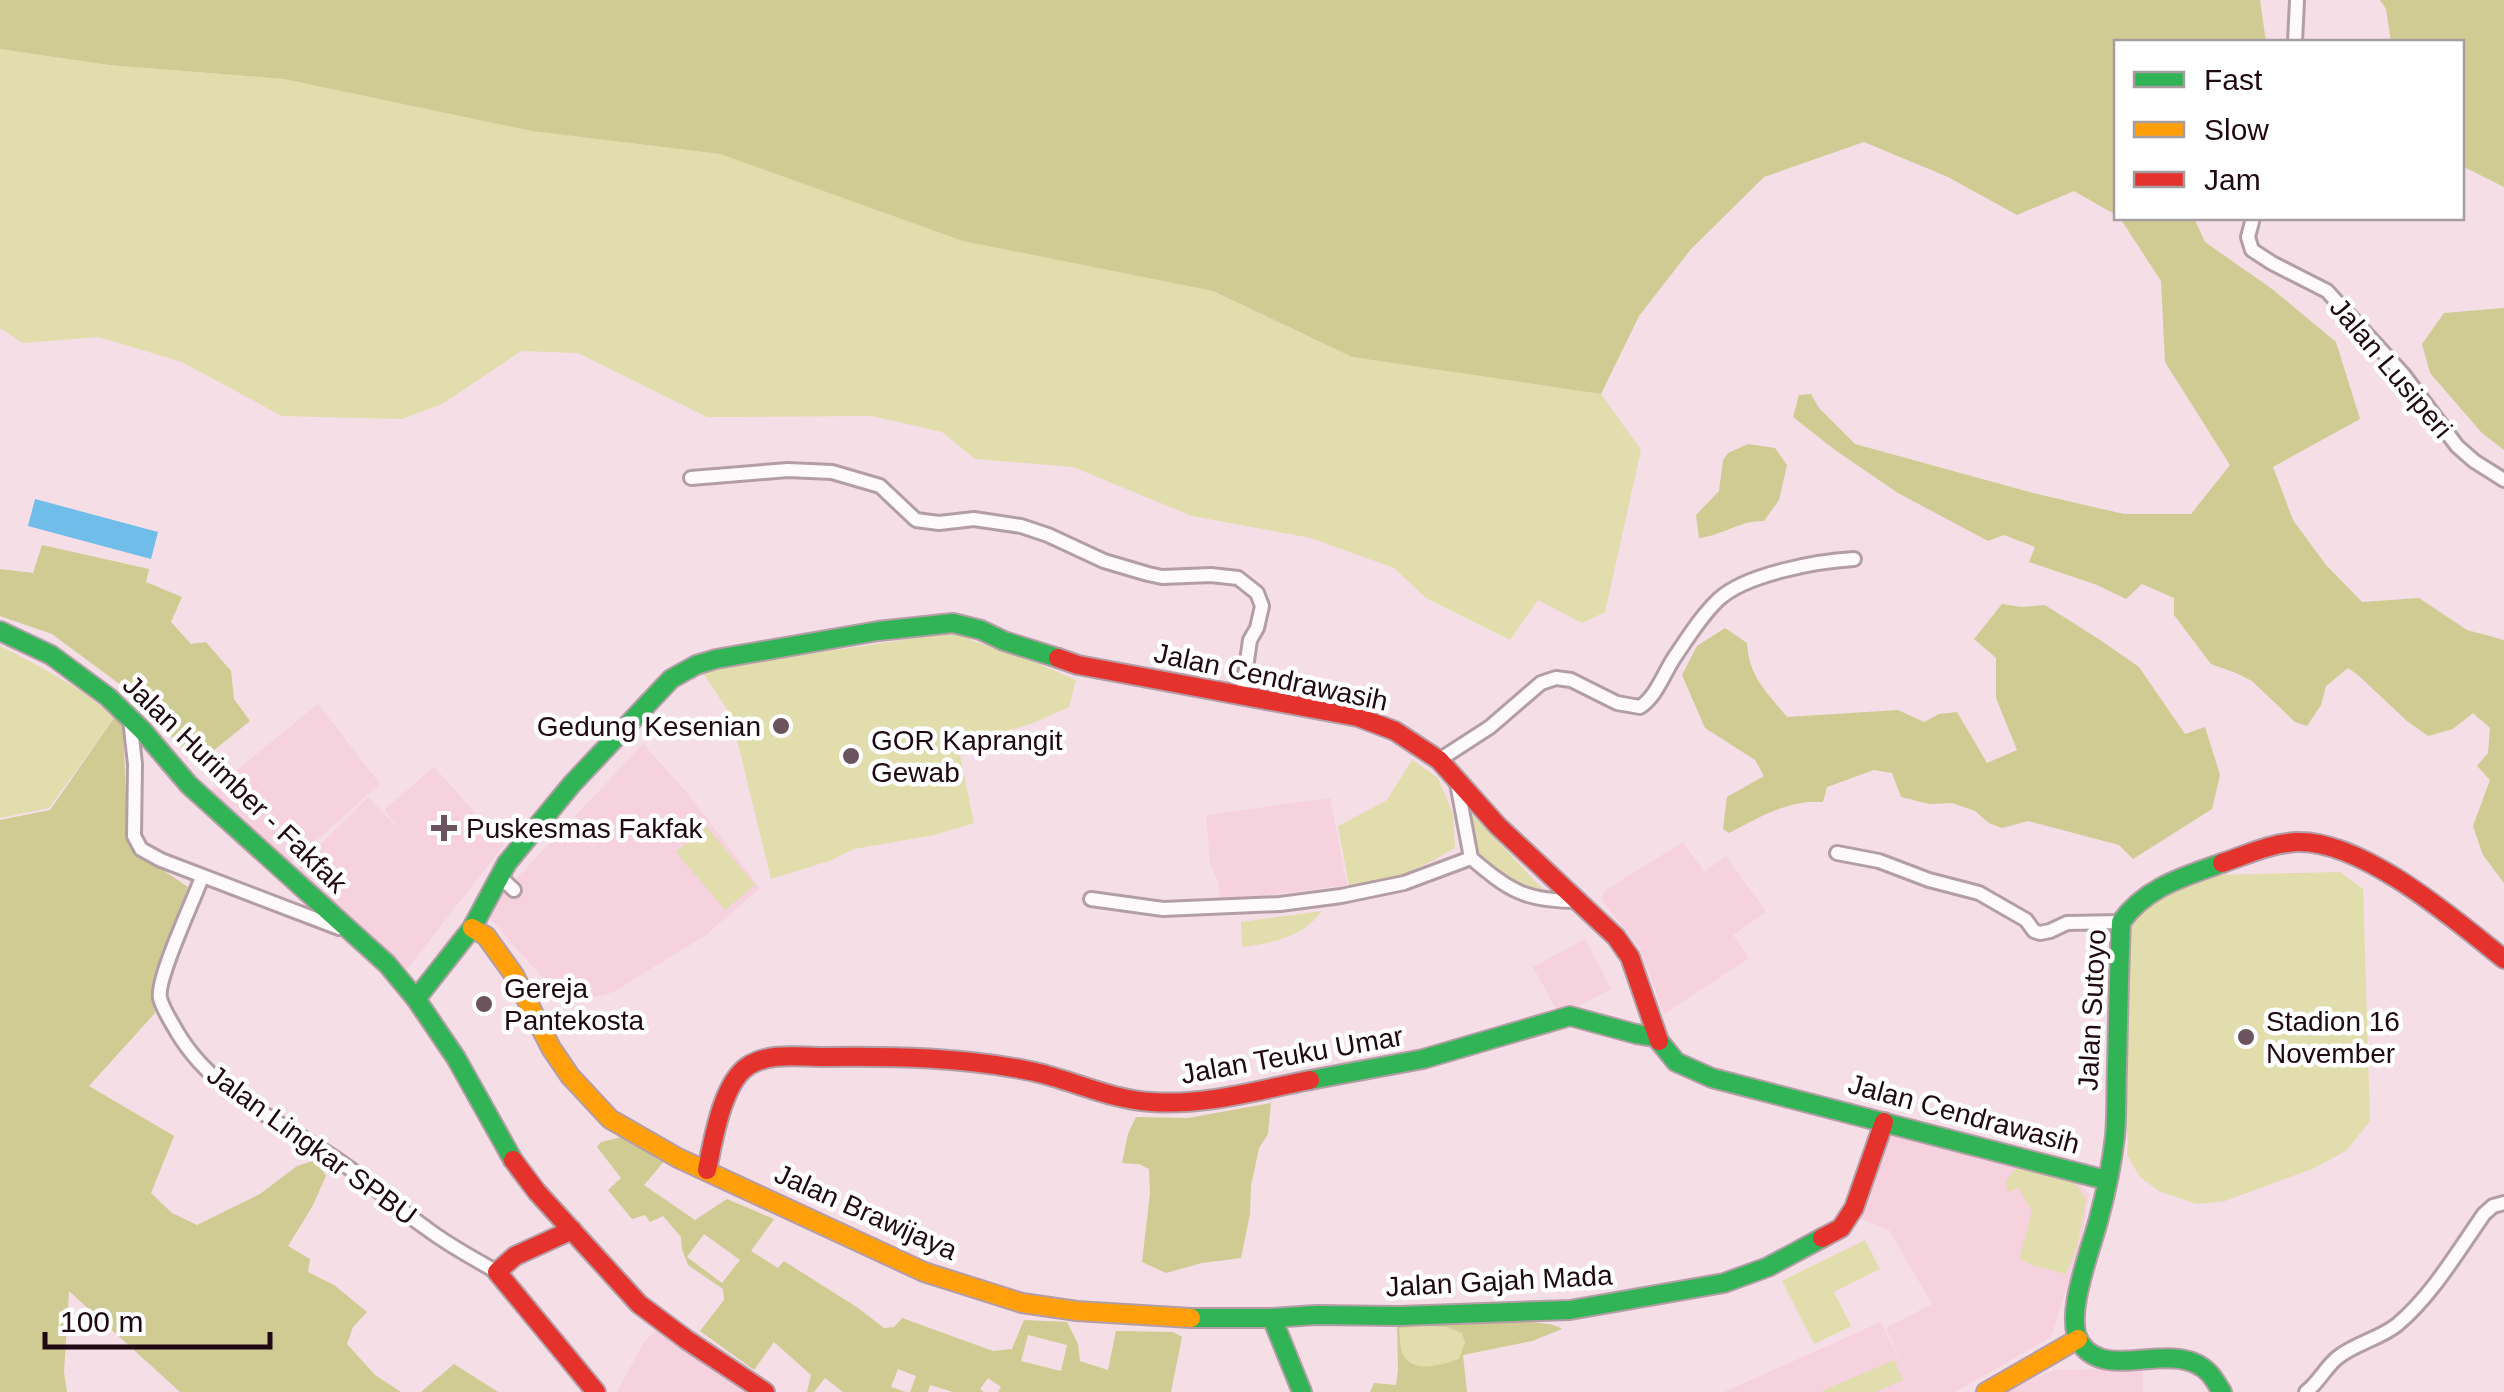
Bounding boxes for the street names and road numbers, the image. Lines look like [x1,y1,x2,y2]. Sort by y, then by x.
street label: Jalan Lusiperi [2324,292,2458,444]
street label: Jalan Cendrawasih [1151,637,1391,717]
street label: Jalan Hurimber - Fakfak [117,669,354,900]
street label: Jalan Sutoyo [2072,928,2112,1092]
street label: Jalan Teuku Umar [1178,1020,1406,1090]
street label: Jalan Lingkar SPBU [202,1059,422,1231]
street label: Jalan Cendrawasih [1845,1068,2083,1160]
street label: Jalan Brawijaya [770,1158,962,1266]
street label: Jalan Gajah Mada [1385,1260,1614,1302]

